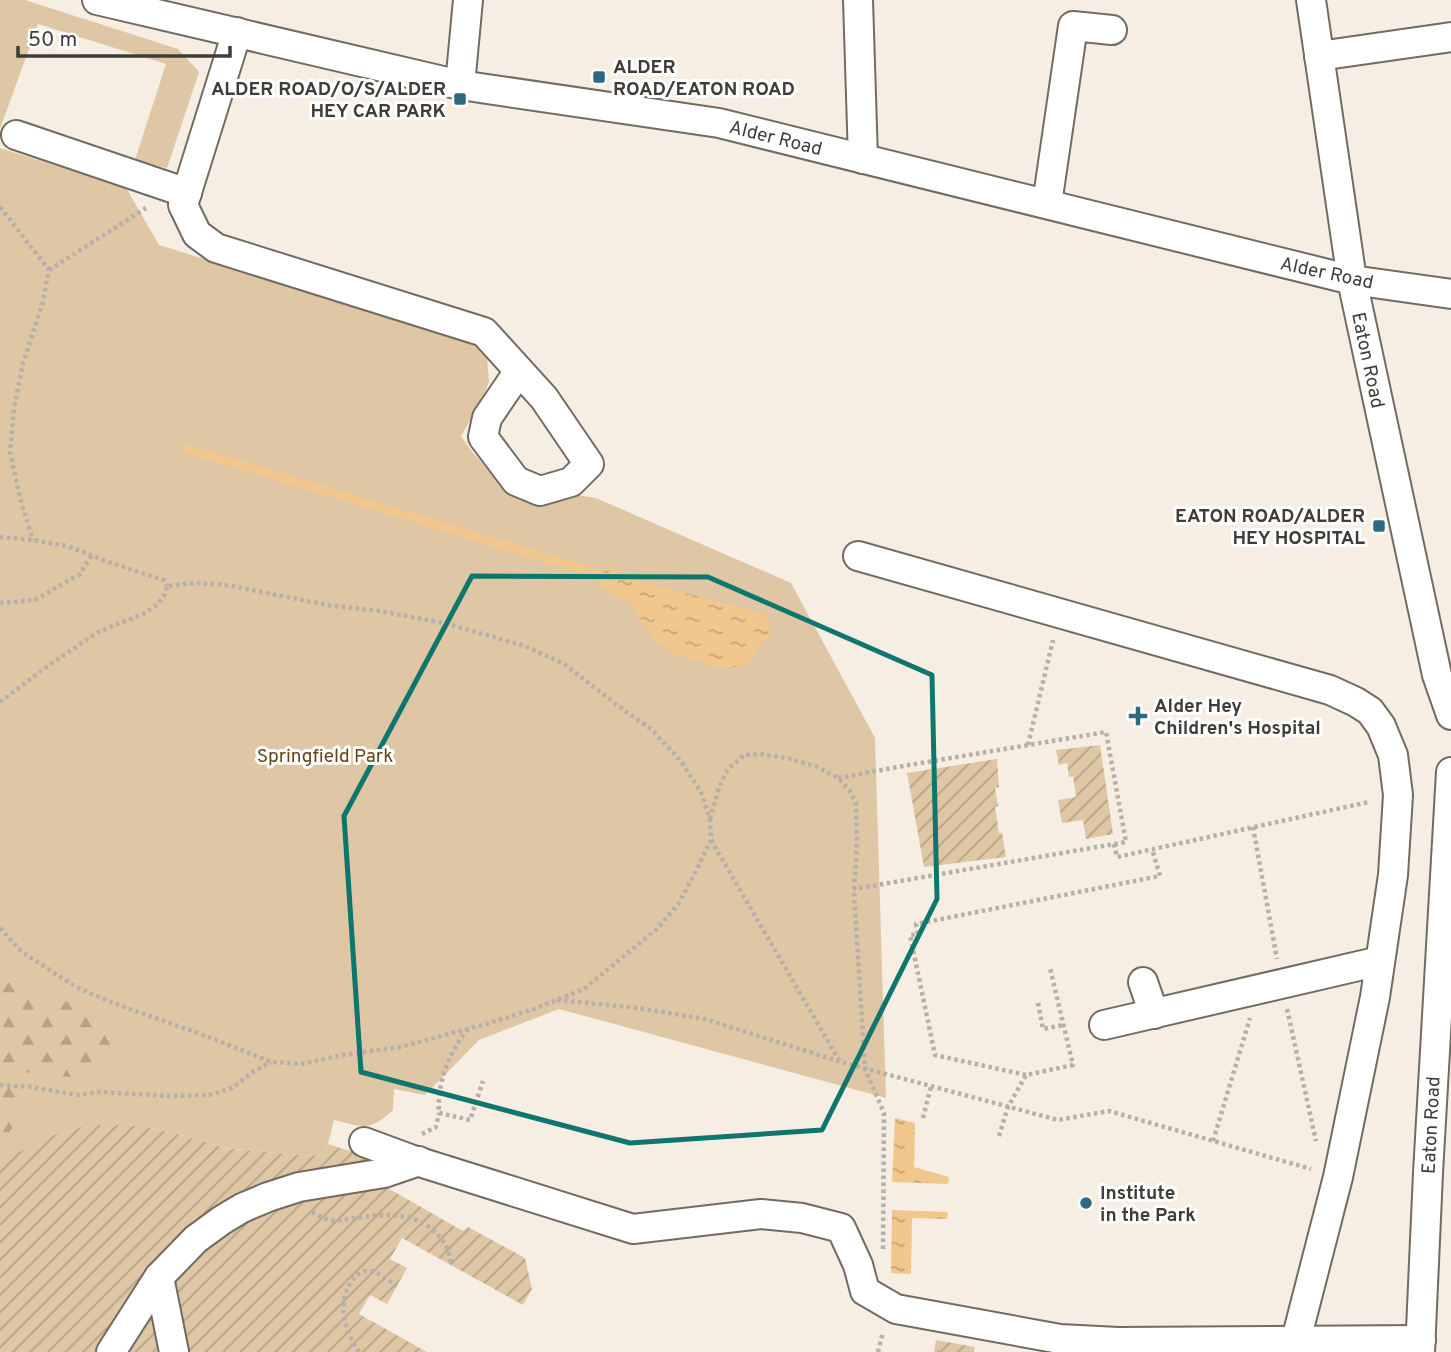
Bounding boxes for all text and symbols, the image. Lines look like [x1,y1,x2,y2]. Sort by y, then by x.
scale bar [18,14,229,58]
text: 50 m [28,27,77,54]
place label: ALDER ROAD/EATON ROAD [613,56,795,102]
marker: ALDER ROAD/EATON ROAD [591,69,607,85]
place label: ALDER ROAD/O/S/ALDER HEY CAR PARK [211,78,446,124]
marker: ALDER ROAD/O/S/ALDER HEY CAR PARK [452,91,468,107]
street label: Alder Road [727,116,824,162]
street label: Alder Road [1278,252,1375,296]
street label: Eaton Road [1345,310,1389,411]
place label: EATON ROAD/ALDER HEY HOSPITAL [1175,505,1365,551]
marker: EATON ROAD/ALDER HEY HOSPITAL [1371,518,1387,534]
place label: Alder Hey Children's Hospital [1154,695,1321,741]
marker: Alder Hey Children's Hospital [1128,706,1148,726]
park label: Springfield Park [257,745,393,769]
street label: Eaton Road [1417,1076,1447,1174]
place label: Institute in the Park [1100,1182,1196,1228]
marker: Institute in the Park [1078,1195,1094,1211]

